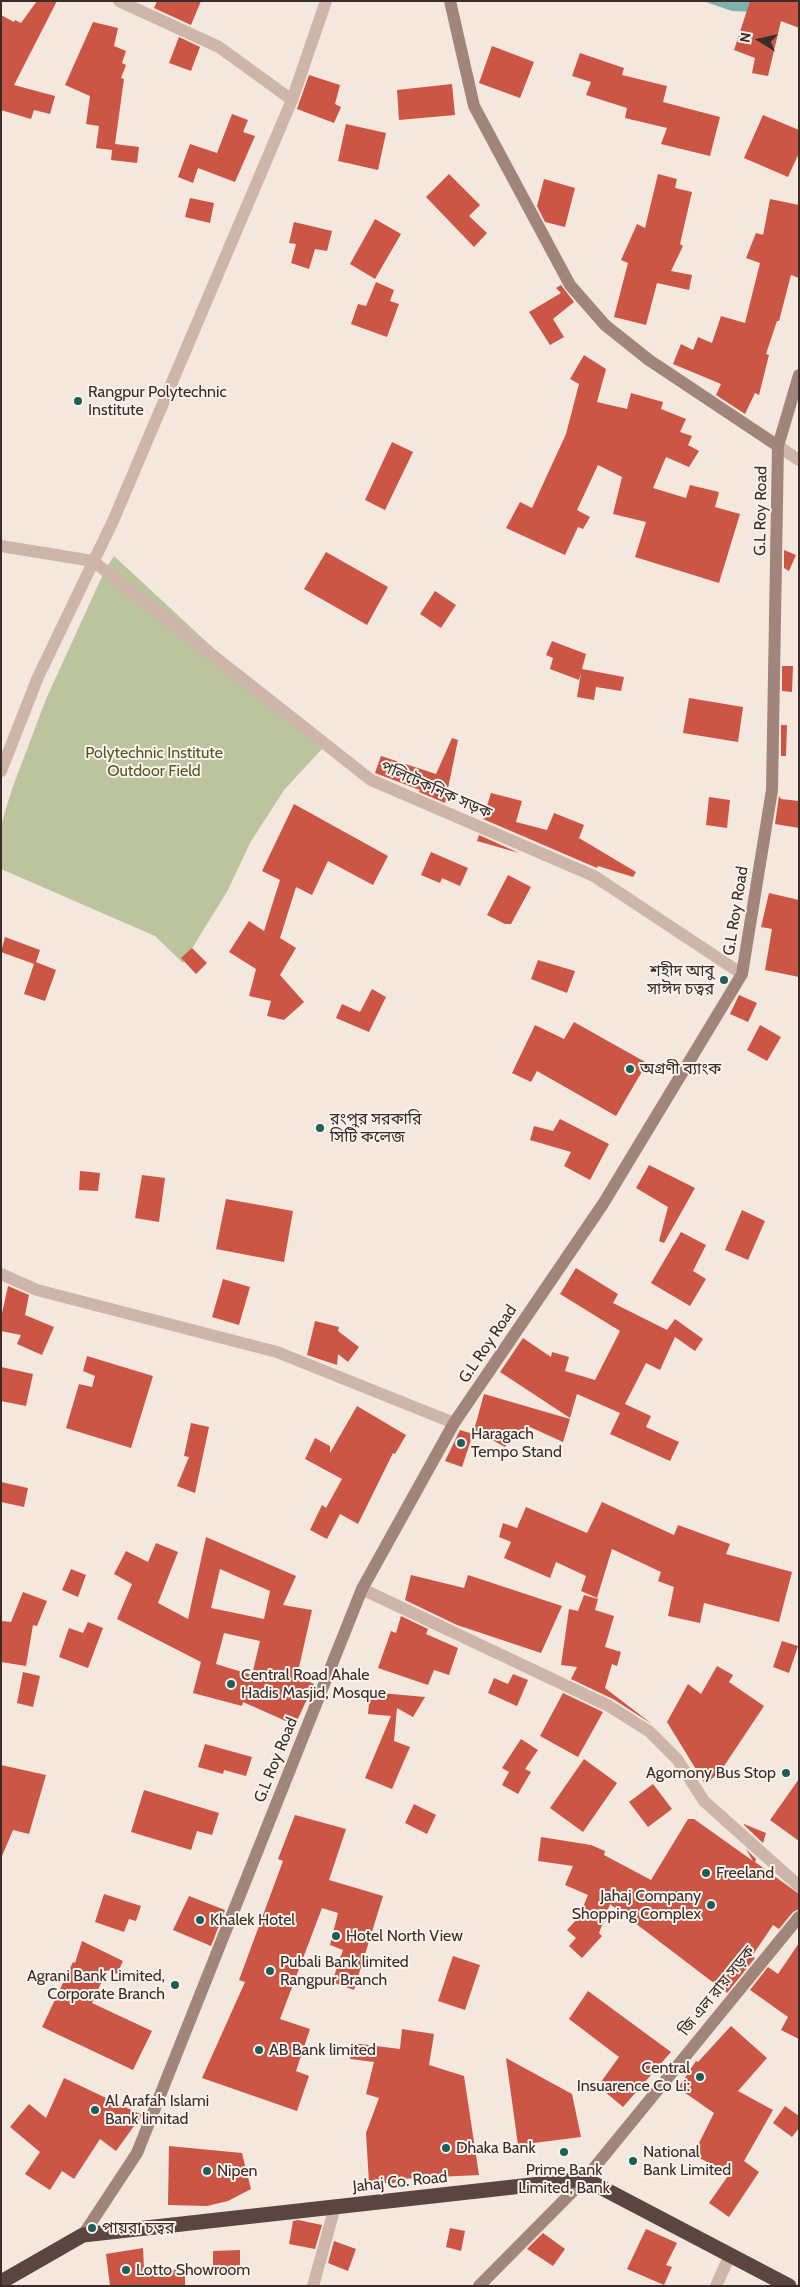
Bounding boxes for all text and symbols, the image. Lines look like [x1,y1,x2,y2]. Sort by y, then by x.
north arrow [735,15,785,65]
text: N [736,31,755,44]
place label: Rangpur Polytechnic Institute [88,382,227,420]
marker: Rangpur Polytechnic Institute [72,395,84,407]
street label: G.L Roy Road [751,466,771,556]
park label: Polytechnic Institute Outdoor Field [85,743,223,781]
street label: পলিটেকনিক সড়ক [378,757,494,823]
street label: G.L Roy Road [719,865,753,957]
place label: শহীদ আবু সাঈদ চত্বর [647,961,714,999]
marker: শহীদ আবু সাঈদ চত্বর [718,974,730,986]
place label: অগ্রণী ব্যাংক [640,1059,721,1079]
marker: অগ্রণী ব্যাংক [624,1063,636,1075]
place label: রংপুর সরকারি সিটি কলেজ [330,1109,422,1147]
marker: রংপুর সরকারি সিটি কলেজ [314,1122,326,1134]
street label: G.L Roy Road [455,1301,521,1387]
place label: Haragach Tempo Stand [471,1424,562,1462]
marker: Haragach Tempo Stand [455,1437,467,1449]
place label: Central Road Ahale Hadis Masjid, Mosque [241,1665,386,1703]
marker: Central Road Ahale Hadis Masjid, Mosque [225,1678,237,1690]
street label: G.L Roy Road [250,1715,302,1805]
place label: Agomony Bus Stop [646,1763,776,1783]
marker: Agomony Bus Stop [780,1767,792,1779]
place label: Freeland [716,1863,774,1883]
marker: Freeland [700,1867,712,1879]
place label: Jahaj Company Shopping Complex [572,1886,701,1924]
marker: Jahaj Company Shopping Complex [705,1899,717,1911]
place label: Khalek Hotel [210,1910,295,1930]
marker: Khalek Hotel [194,1914,206,1926]
place label: Hotel North View [346,1926,463,1946]
marker: Hotel North View [330,1930,342,1942]
street label: জি এল রায় সড়ক [675,1942,759,2040]
place label: Pubali Bank limited Rangpur Branch [280,1952,409,1990]
marker: Pubali Bank limited Rangpur Branch [264,1965,276,1977]
place label: Agrani Bank Limited, Corporate Branch [27,1966,165,2004]
marker: Agrani Bank Limited, Corporate Branch [169,1979,181,1991]
place label: AB Bank limited [269,2040,376,2060]
marker: AB Bank limited [253,2044,265,2056]
place label: Central Insuarence Co Li: [577,2058,690,2096]
marker: Central Insuarence Co Li: [694,2071,706,2083]
place label: Al Arafah Islami Bank limitad [105,2091,209,2129]
marker: Al Arafah Islami Bank limitad [89,2104,101,2116]
place label: Dhaka Bank [456,2138,536,2158]
marker: Dhaka Bank [440,2142,452,2154]
place label: National Bank Limited [643,2142,731,2180]
marker: Prime Bank Limited, Bank [558,2146,570,2158]
marker: National Bank Limited [627,2155,639,2167]
place label: Prime Bank Limited, Bank [518,2160,610,2198]
place label: Nipen [217,2161,258,2181]
marker: Nipen [201,2165,213,2177]
street label: Jahaj Co. Road [352,2167,448,2197]
place label: পায়রা চত্বর [102,2218,174,2238]
marker: পায়রা চত্বর [86,2222,98,2234]
place label: Lotto Showroom [136,2260,250,2280]
marker: Lotto Showroom [120,2264,132,2276]

